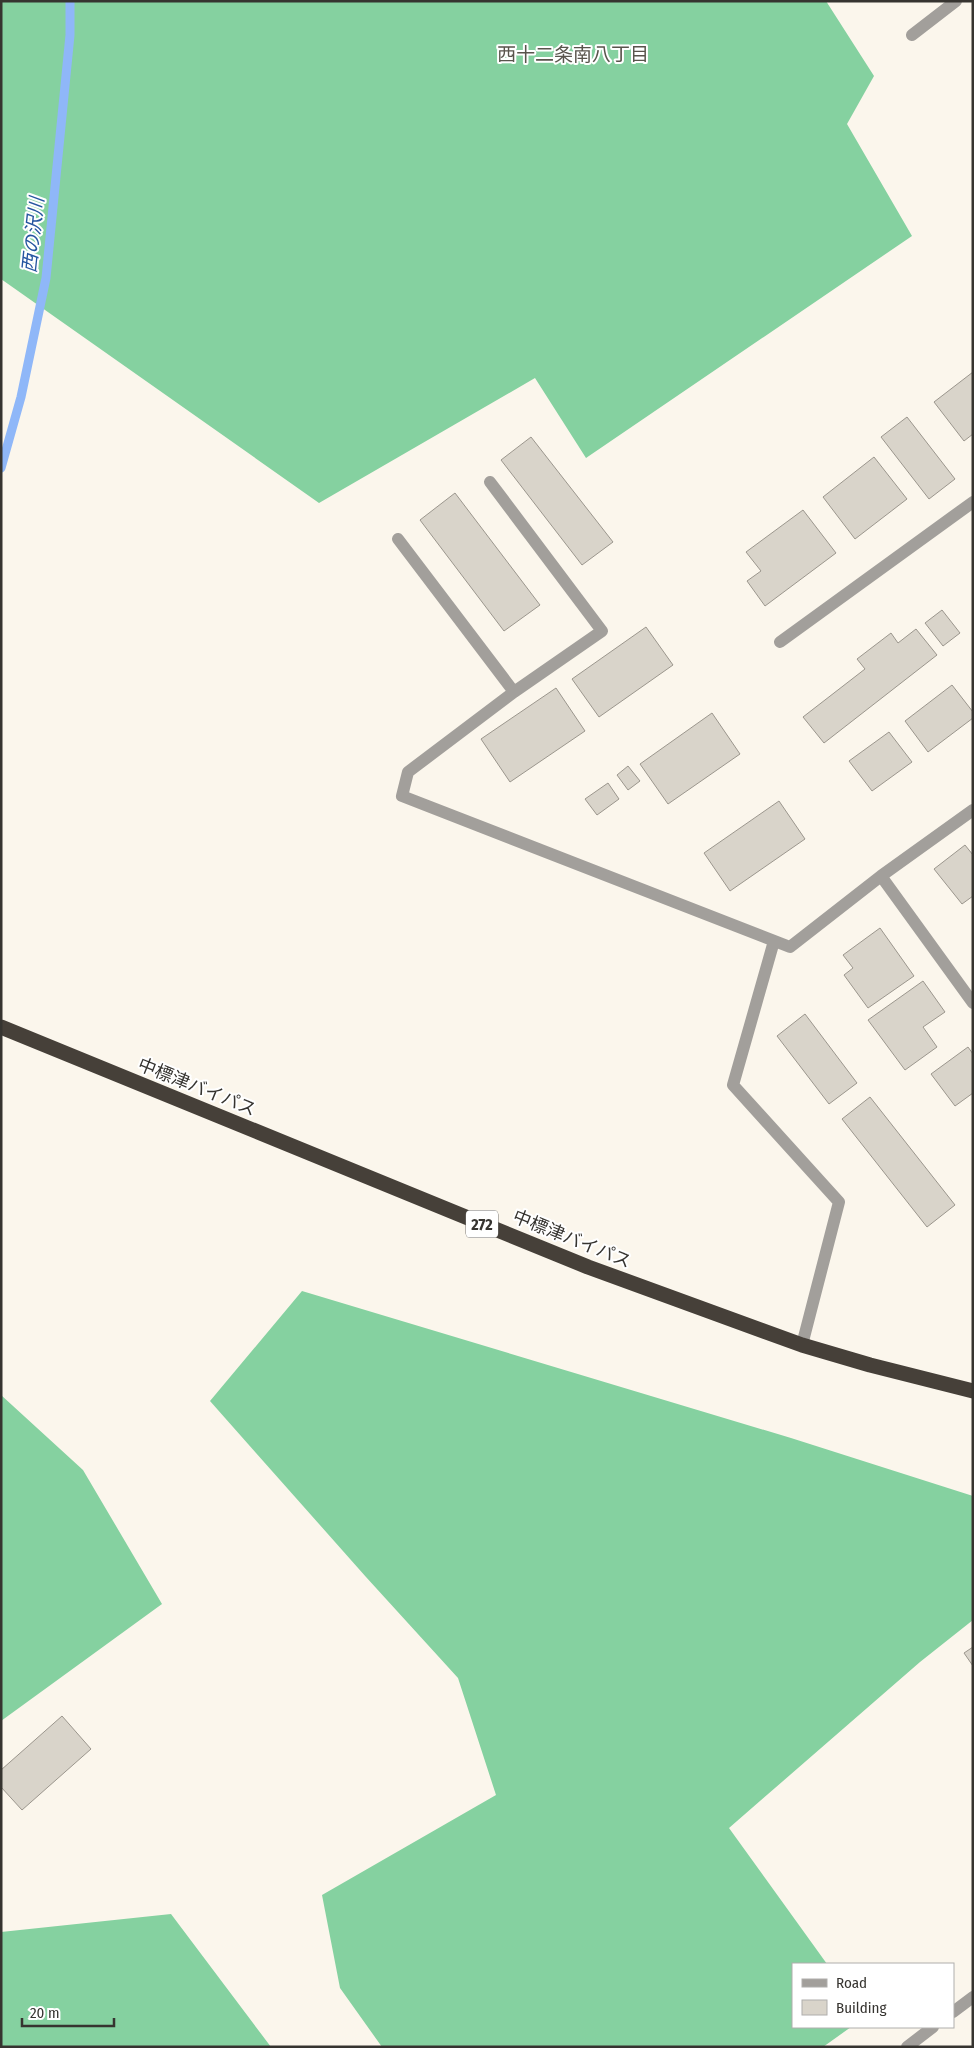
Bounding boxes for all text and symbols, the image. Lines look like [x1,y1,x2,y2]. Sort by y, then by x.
district label: 西十二条南八丁目 [497,43,649,66]
water label: 西の沢川 [18,194,49,274]
street label: 中標津バイパス [135,1053,259,1121]
street label: 中標津バイパス [510,1205,634,1273]
road number: 272 [466,1210,498,1238]
legend [792,1963,954,2028]
text: Road [836,1974,867,1992]
scale bar [22,1996,115,2028]
text: Building [836,1999,887,2017]
text: 20 m [30,2004,60,2022]

